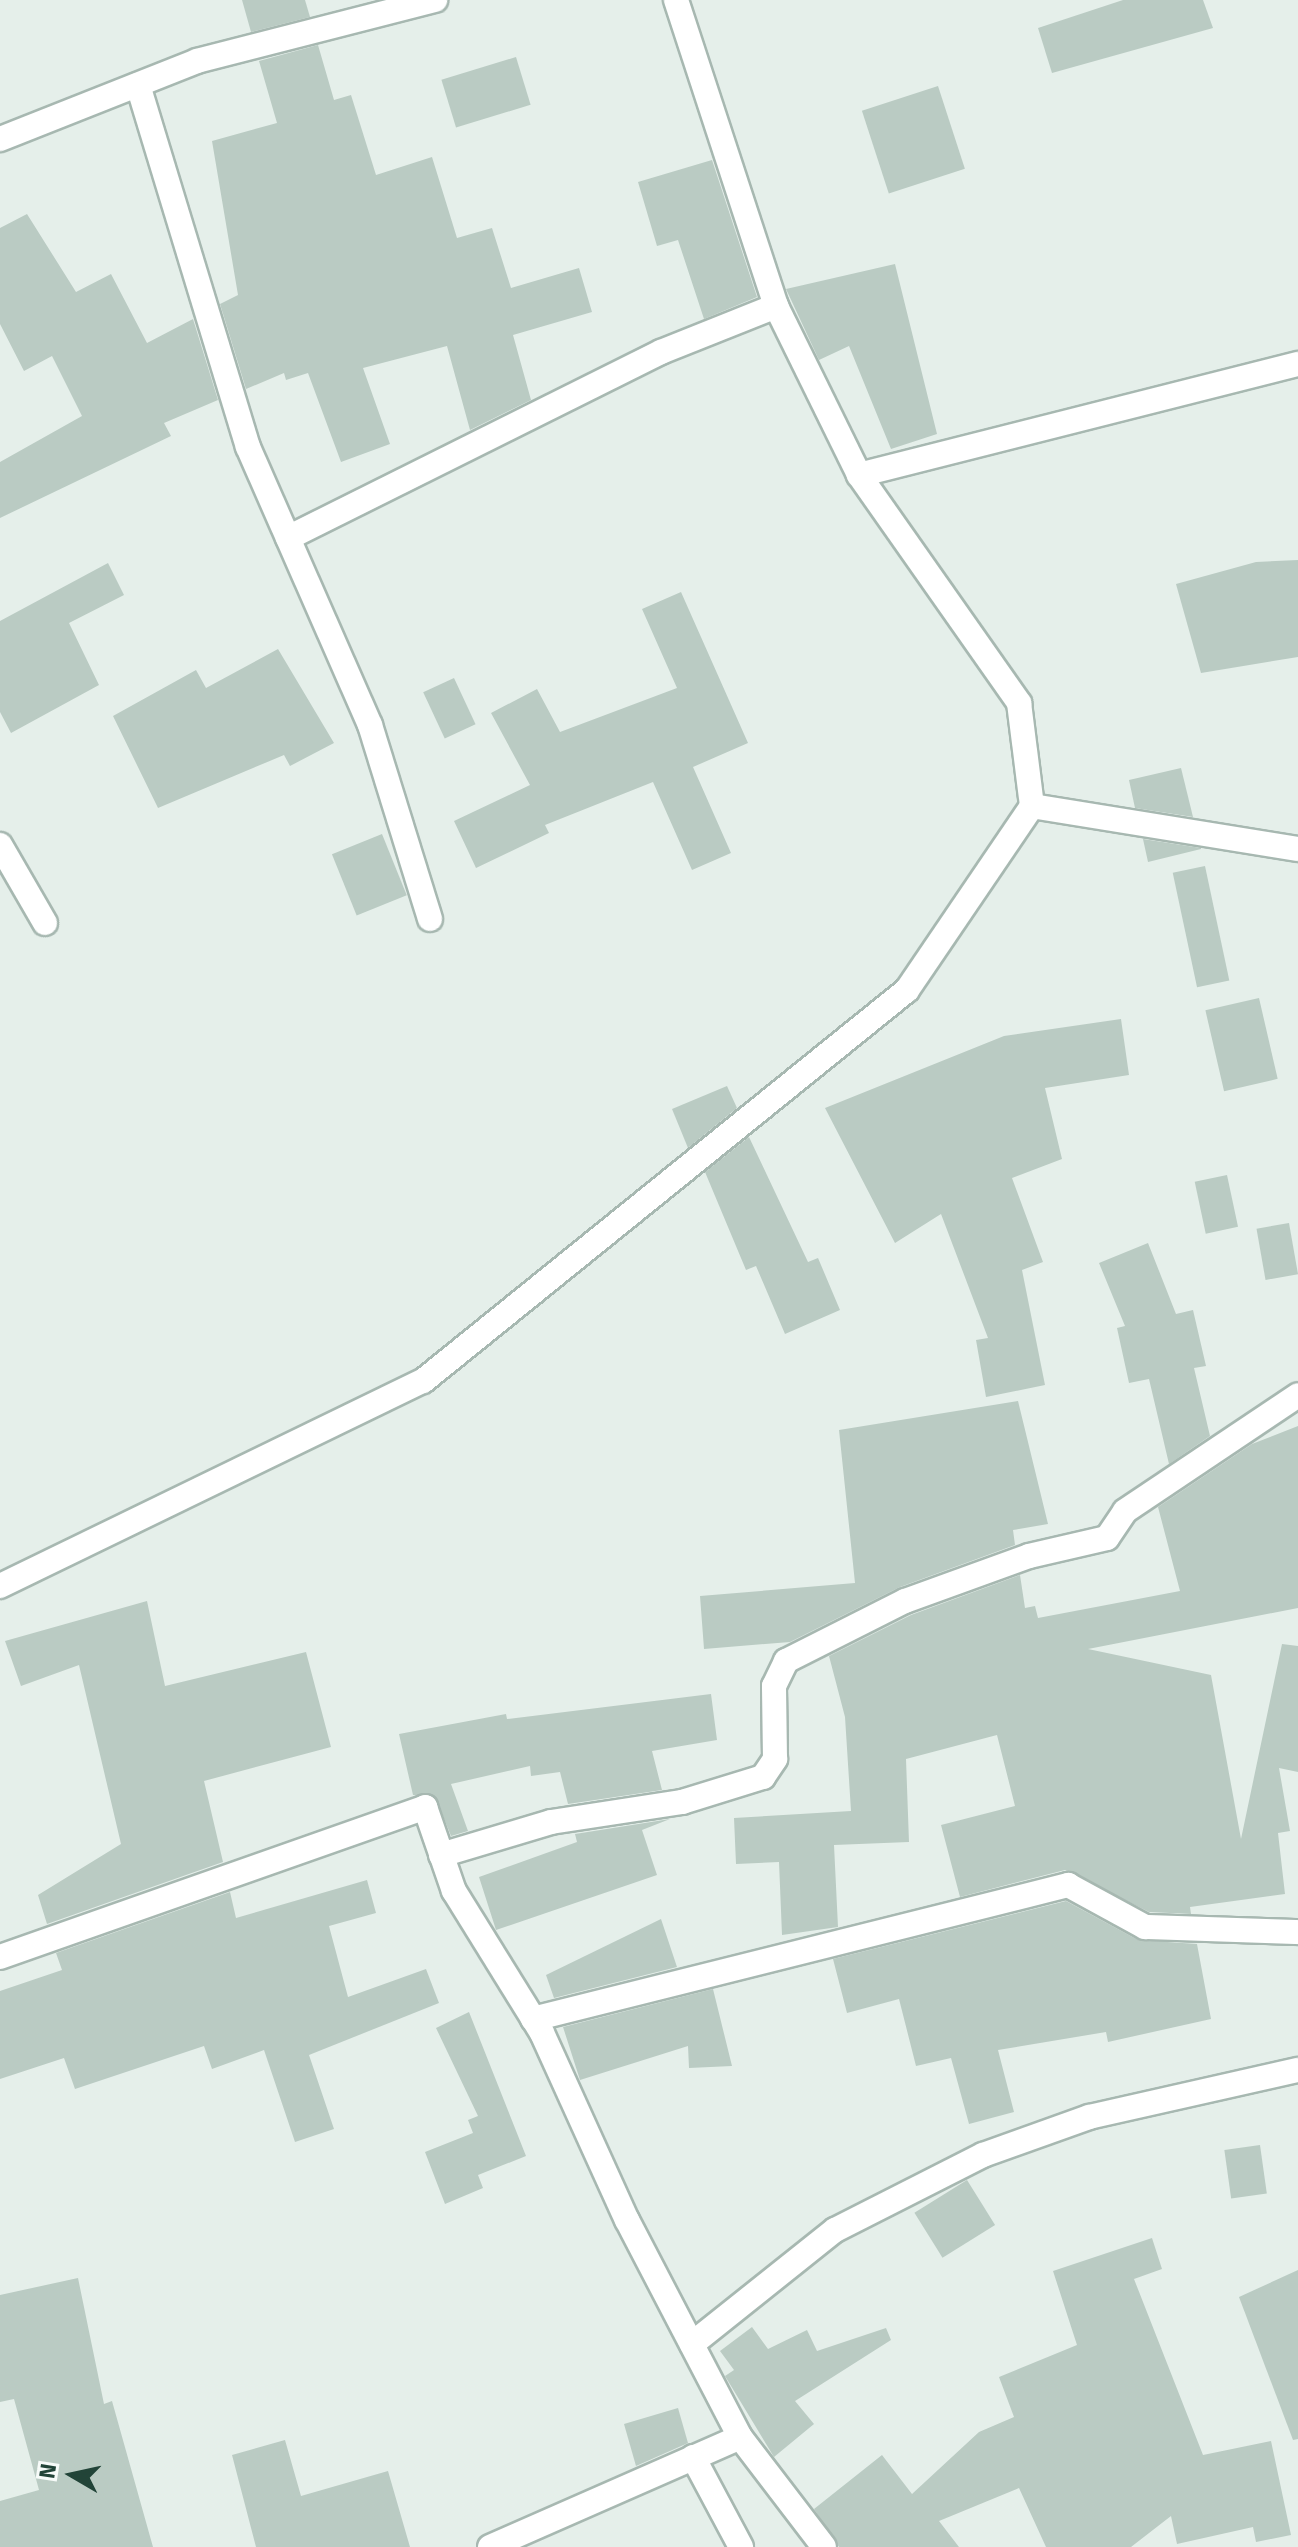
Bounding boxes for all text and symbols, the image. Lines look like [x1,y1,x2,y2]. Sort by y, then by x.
north arrow [32,2435,112,2515]
text: N [33,2462,62,2480]

